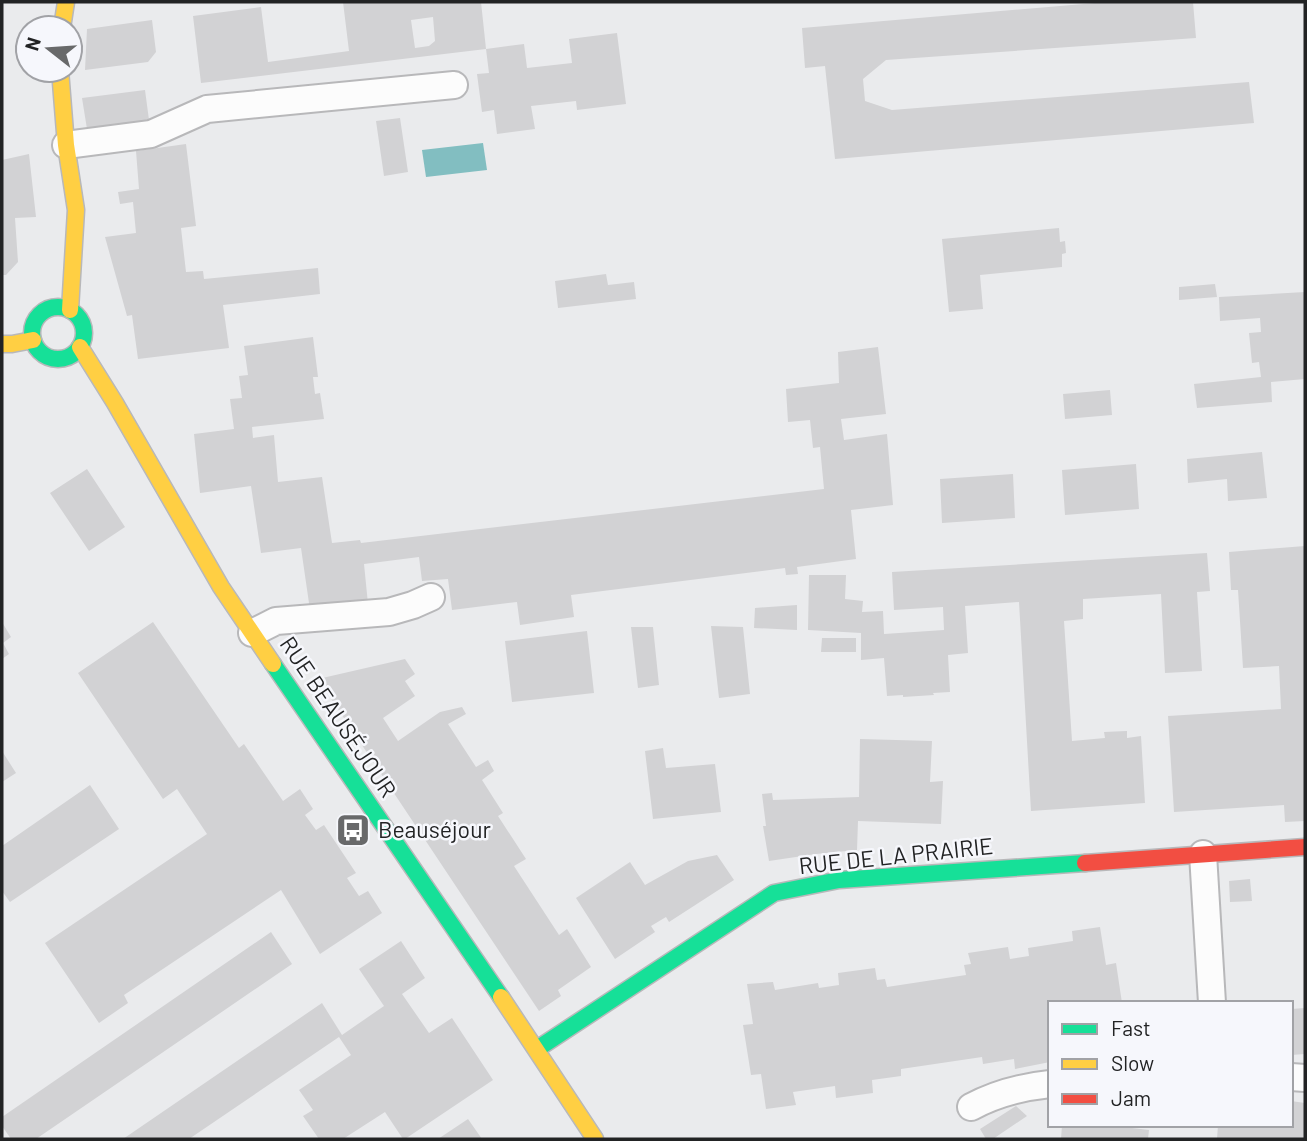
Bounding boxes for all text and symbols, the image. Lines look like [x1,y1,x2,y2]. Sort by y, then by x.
north arrow [14,14,84,84]
text: N [19,34,45,53]
street label: RUE BEAUSÉJOUR [275,631,403,802]
bus stop icon: Beauséjour [334,811,372,849]
place label: Beauséjour [378,815,491,843]
street label: RUE DE LA PRAIRIE [797,831,994,879]
legend [1048,1001,1293,1127]
text: Fast [1111,1015,1151,1040]
text: Slow [1111,1050,1154,1075]
text: Jam [1111,1085,1151,1110]

